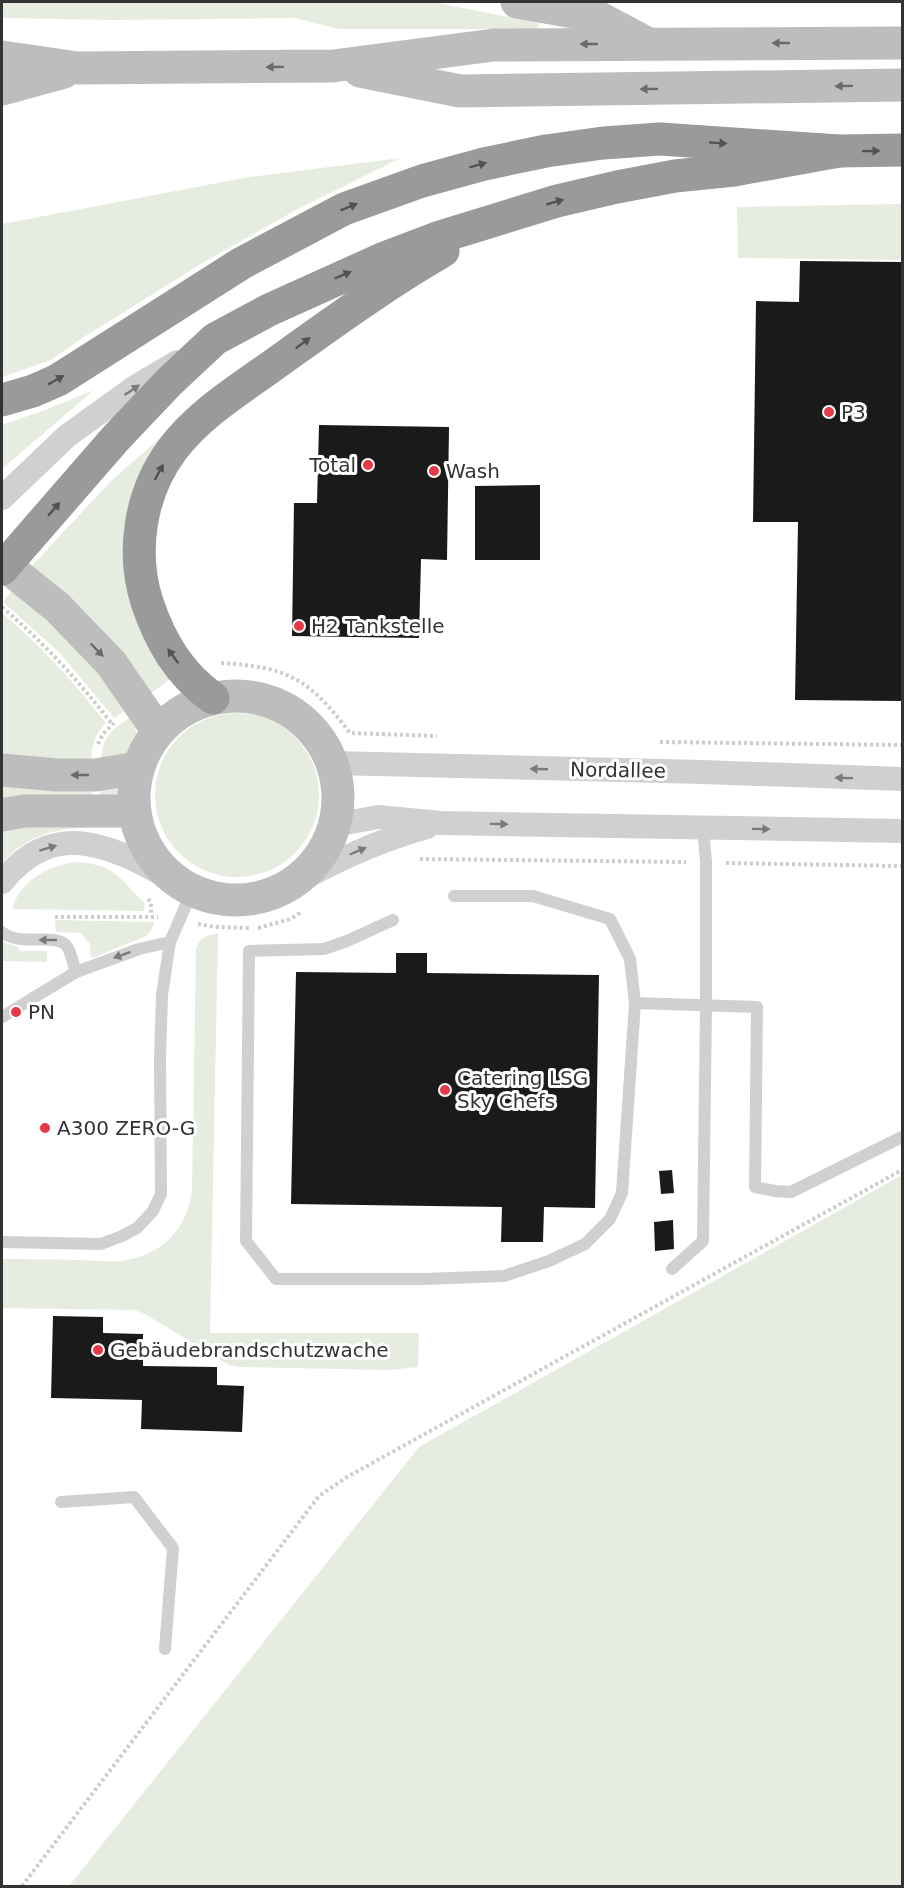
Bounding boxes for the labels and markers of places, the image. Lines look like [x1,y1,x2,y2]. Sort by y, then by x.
place label: P3 [841,400,866,424]
marker: P3 [822,405,836,419]
place label: Total [308,453,356,477]
marker: Total [361,458,375,472]
place label: Wash [446,459,500,483]
marker: Wash [427,464,441,478]
place label: H2 Tankstelle [311,614,445,638]
marker: H2 Tankstelle [292,619,306,633]
place label: PN [28,1000,55,1024]
marker: PN [9,1005,23,1019]
place label: Catering LSG Sky Chefs [457,1066,588,1113]
marker: Catering LSG Sky Chefs [438,1083,452,1097]
place label: A300 ZERO-G [57,1116,195,1140]
marker: A300 ZERO-G [38,1121,52,1135]
place label: Gebäudebrandschutzwache [110,1338,389,1362]
marker: Gebäudebrandschutzwache [91,1343,105,1357]

